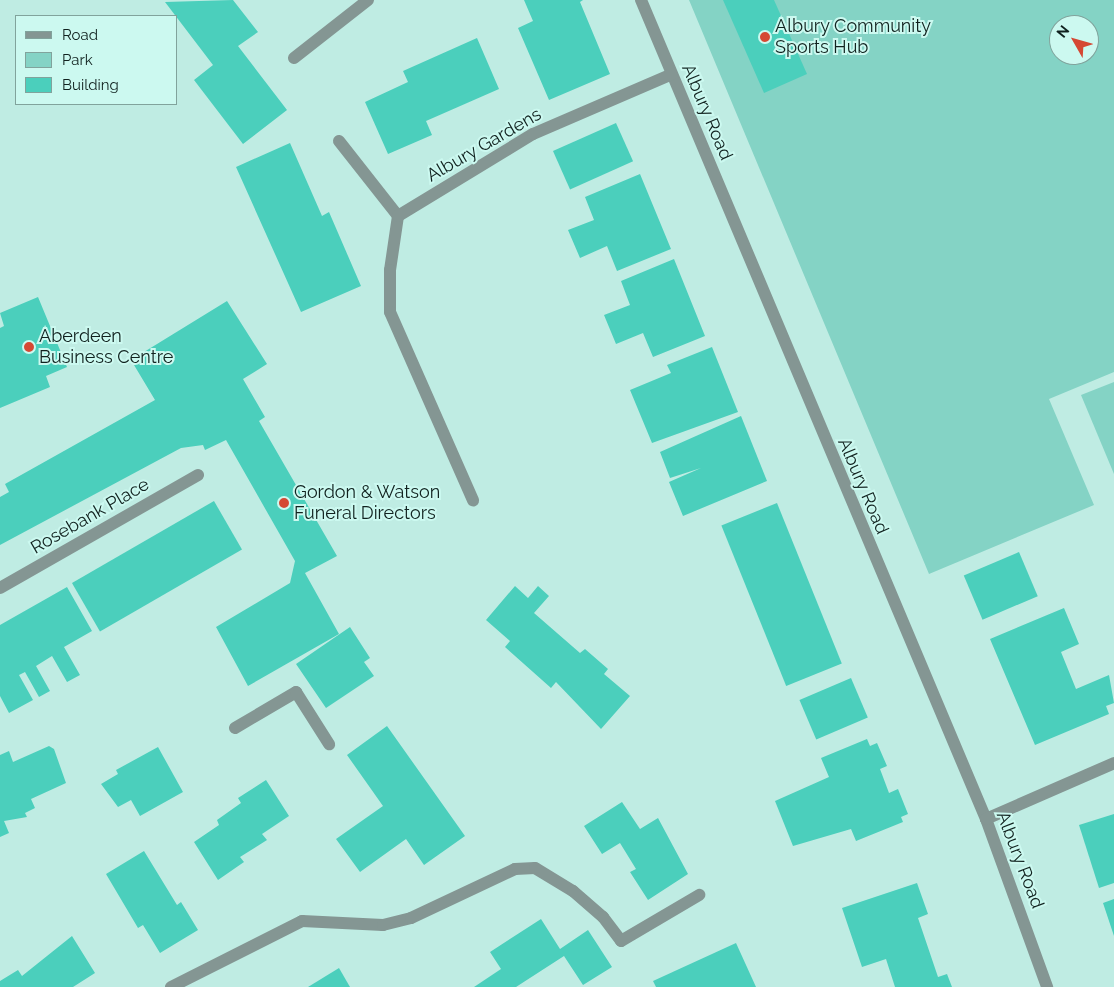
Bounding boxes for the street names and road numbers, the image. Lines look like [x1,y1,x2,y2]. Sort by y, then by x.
street label: Albury Road [677,61,737,163]
street label: Albury Gardens [423,103,545,187]
street label: Albury Road [833,435,893,537]
street label: Rosebank Place [27,473,153,559]
street label: Albury Road [992,808,1048,912]

